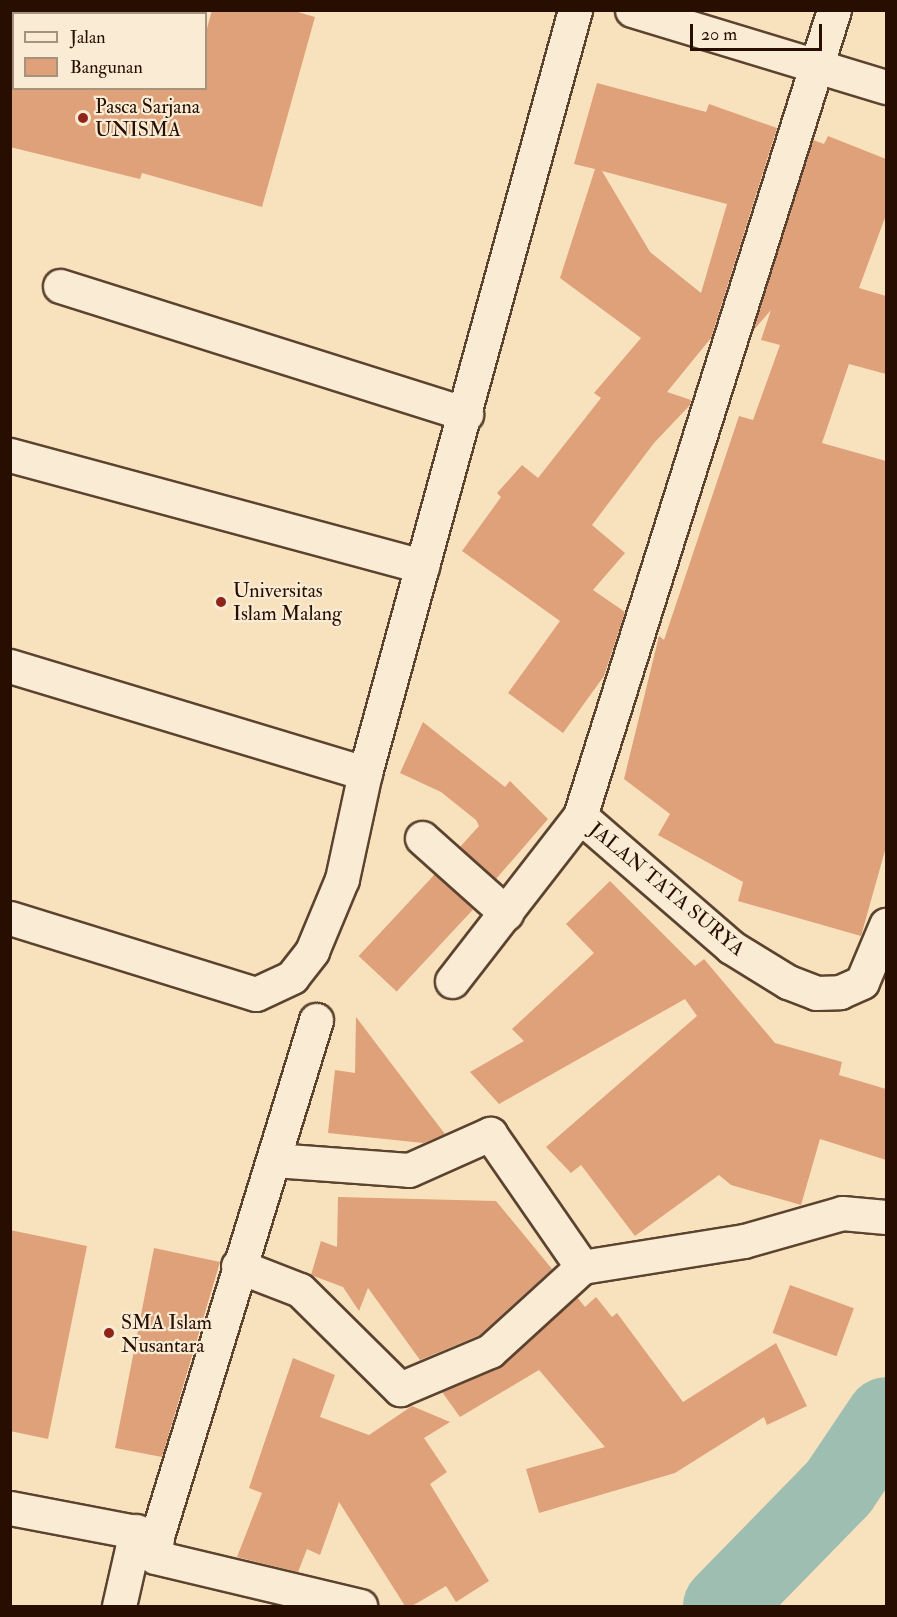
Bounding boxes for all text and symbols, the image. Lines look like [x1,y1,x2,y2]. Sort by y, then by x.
legend [12,12,207,90]
scale bar [693,12,825,50]
text: 20 m [701,23,737,46]
text: Jalan [70,26,106,49]
text: Bangunan [70,56,143,79]
place label: Pasca Sarjana UNISMA [95,94,200,141]
marker: Pasca Sarjana UNISMA [76,111,90,125]
place label: Universitas Islam Malang [233,578,342,625]
marker: Universitas Islam Malang [214,595,228,609]
street label: JALAN TATA SURYA [584,817,750,961]
place label: SMA Islam Nusantara [121,1310,212,1357]
marker: SMA Islam Nusantara [102,1326,116,1340]

